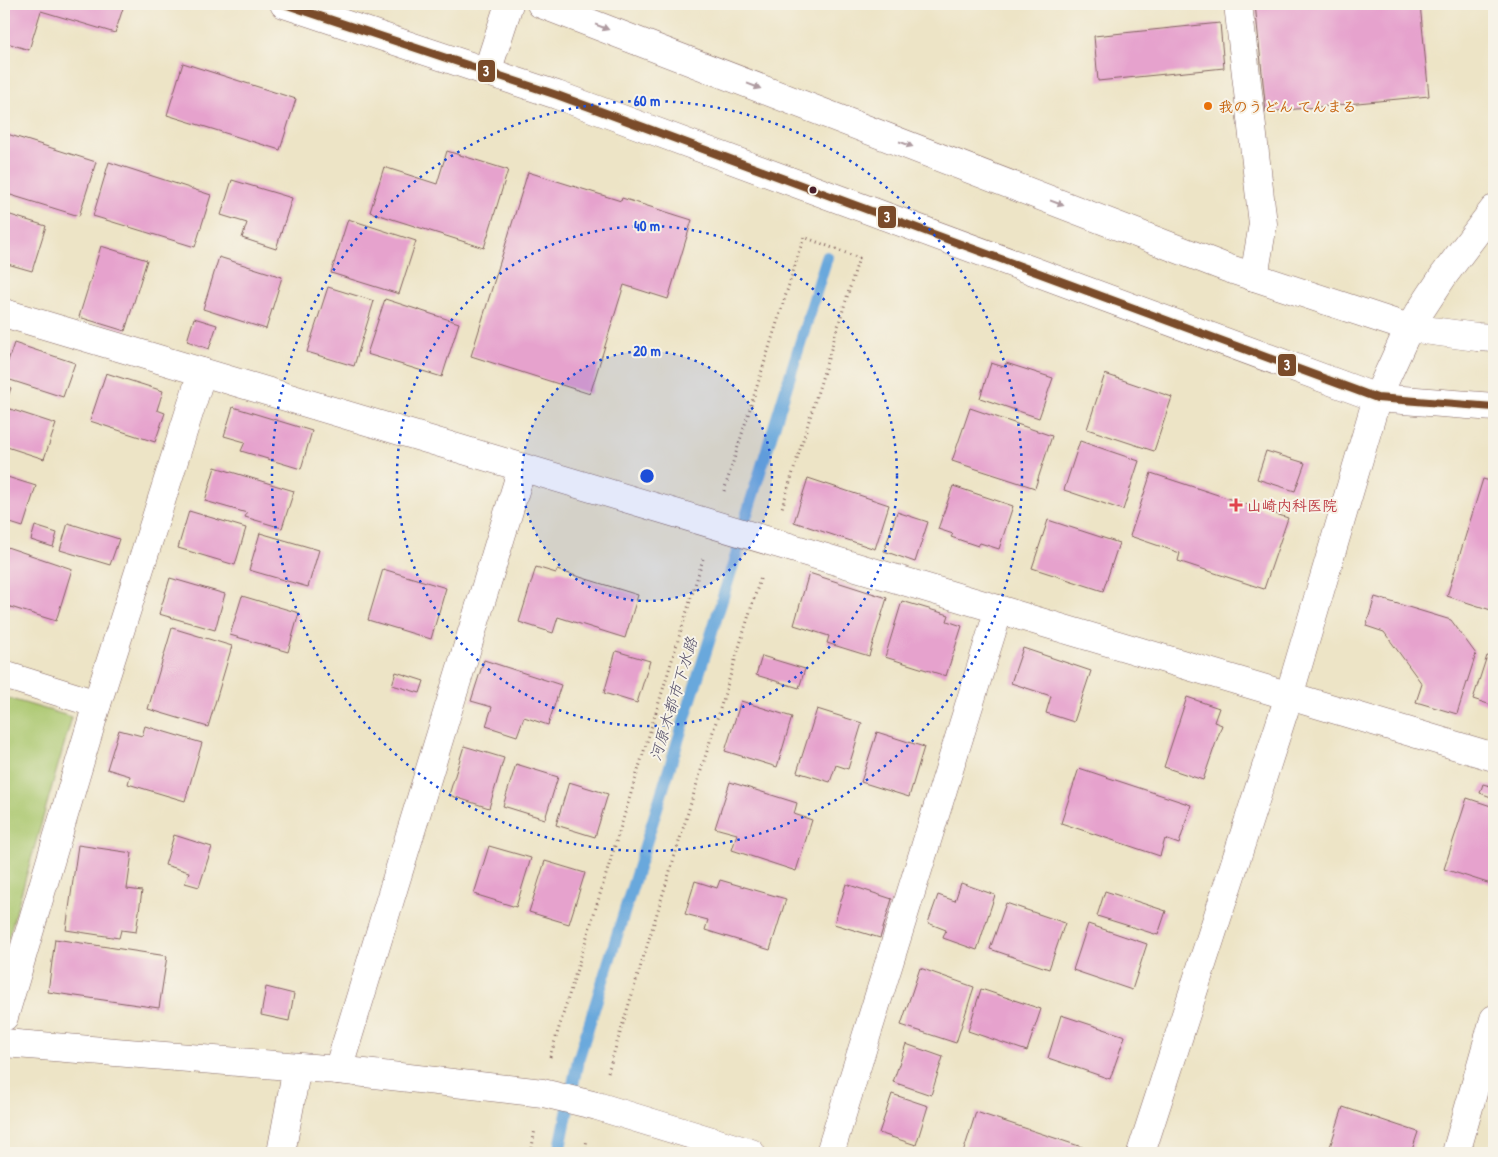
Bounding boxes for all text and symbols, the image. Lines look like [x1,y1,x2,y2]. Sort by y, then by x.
one-way arrow [595,24,610,32]
line badge: 3 [477,59,496,83]
text: 3 [483,61,490,80]
one-way arrow [747,82,762,90]
text: 60 m [634,90,660,111]
place label: 我のうどん てんまる [1218,96,1357,117]
marker: 我のうどん てんまる [1202,100,1214,112]
one-way arrow [899,140,914,148]
unlabelled marker [808,185,818,195]
one-way arrow [1050,199,1065,207]
line badge: 3 [877,205,897,229]
text: 3 [884,207,891,226]
text: 40 m [634,215,660,236]
text: 20 m [633,340,661,361]
line badge: 3 [1277,353,1297,377]
text: 3 [1284,355,1291,374]
centre of rings [638,467,656,485]
place label: 山崎内科医院 [1247,495,1337,516]
marker: 山崎内科医院 [1229,498,1243,512]
water label: 河原木都市下水路 [644,634,703,763]

